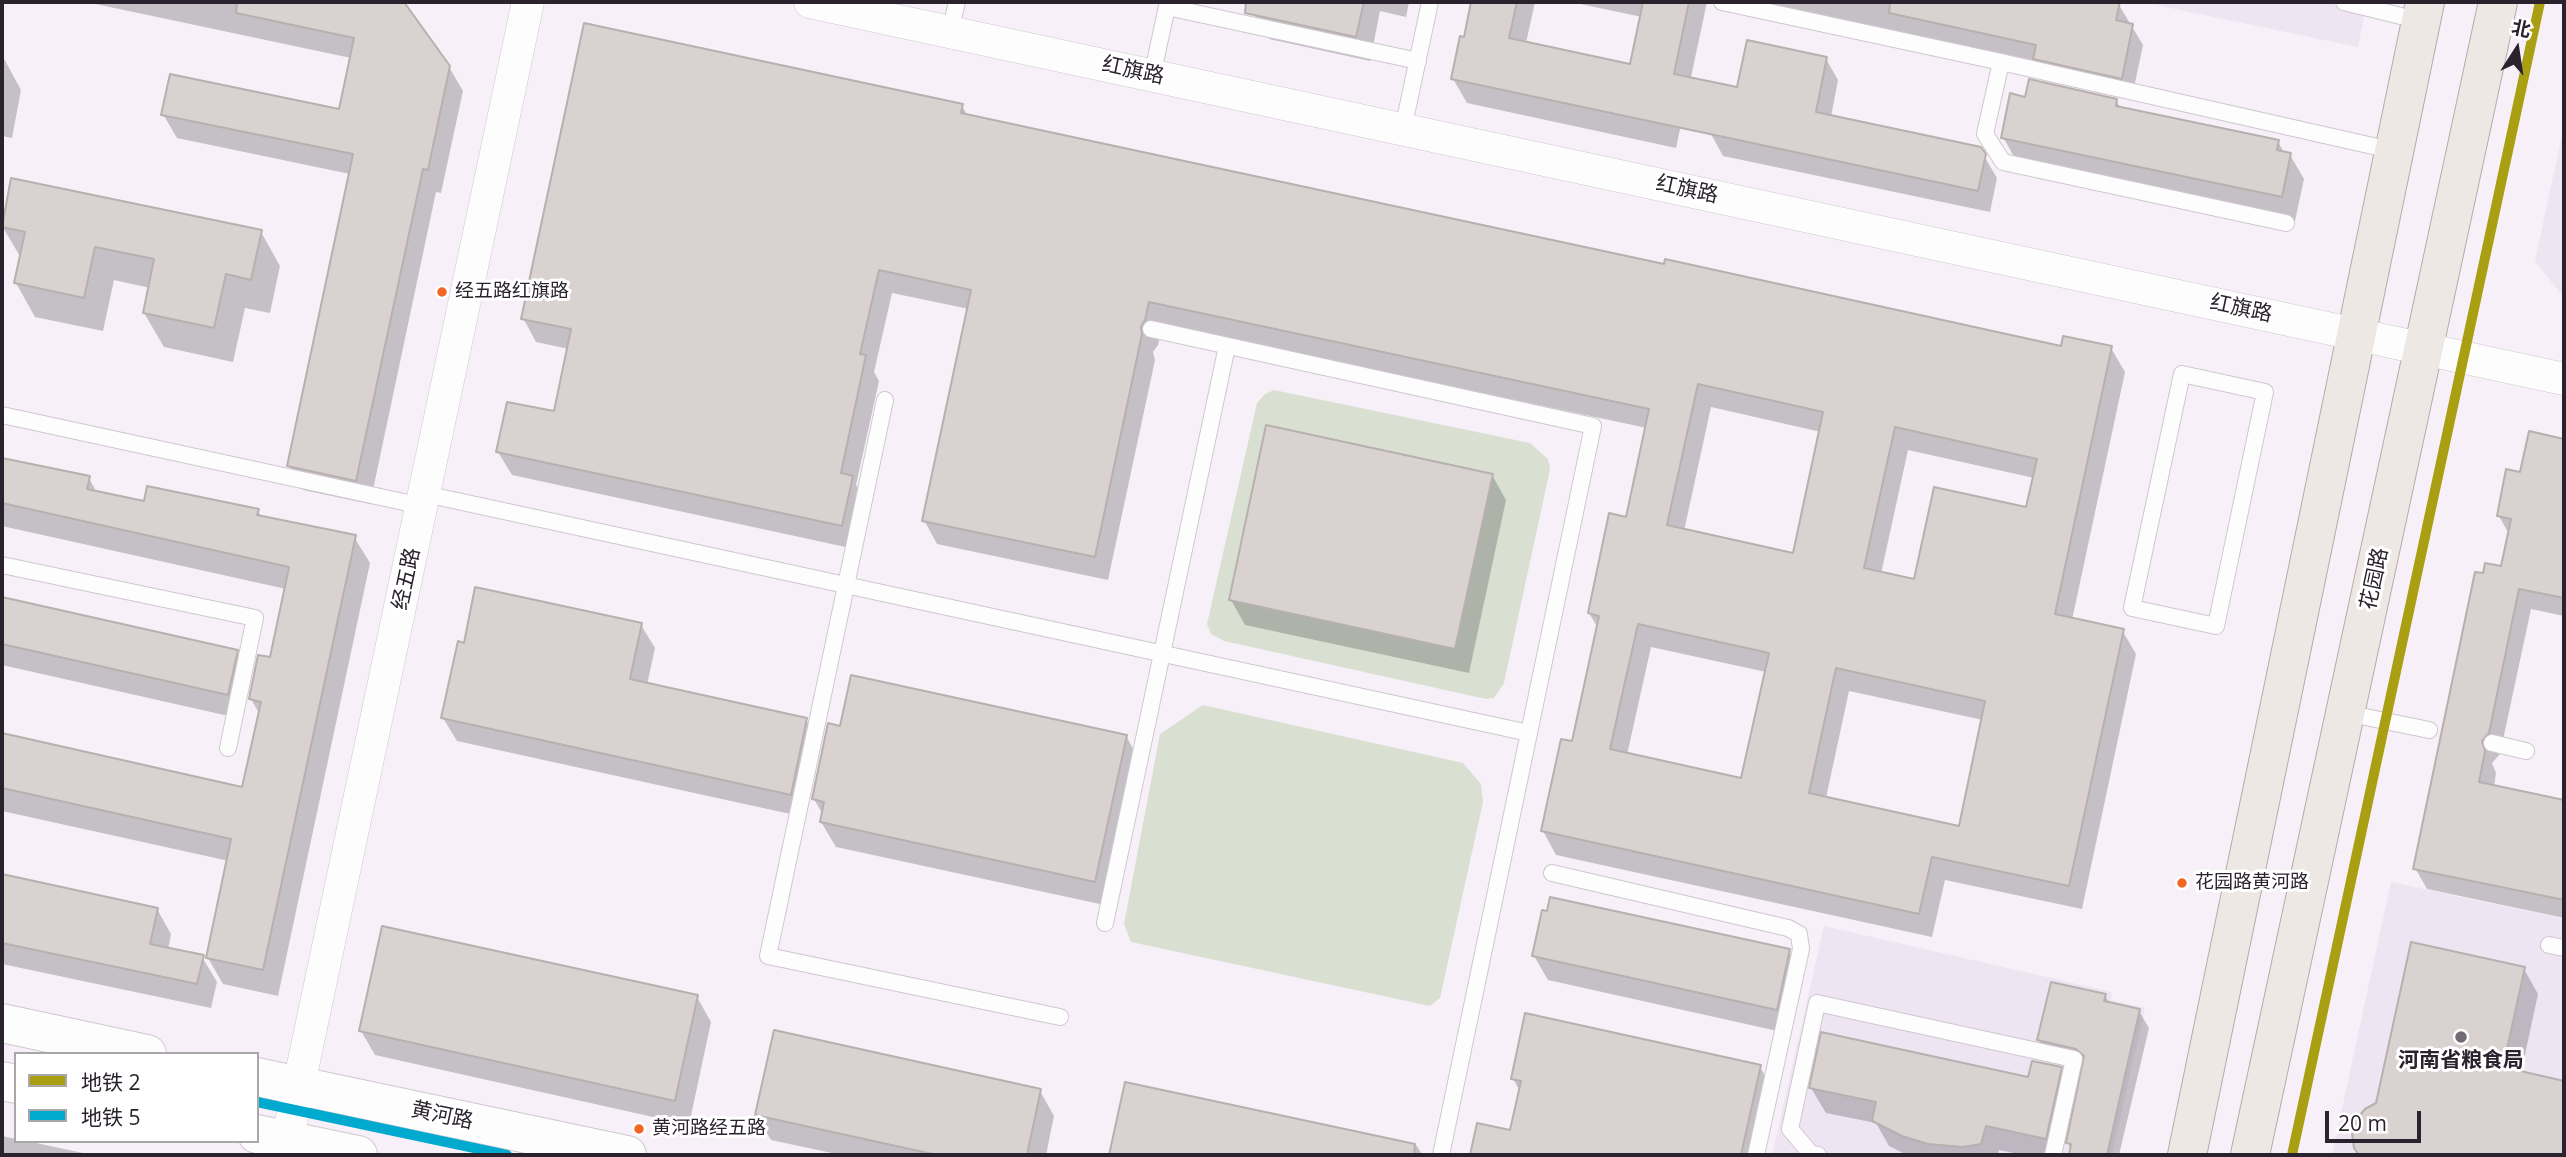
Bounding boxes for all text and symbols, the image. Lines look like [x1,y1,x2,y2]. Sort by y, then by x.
north arrow [2482,14,2552,84]
text: 北 [2509,14,2533,43]
street label: 红旗路 [1100,52,1166,90]
street label: 红旗路 [1654,171,1720,209]
place label: 经五路红旗路 [455,281,569,303]
marker: 经五路红旗路 [435,285,449,299]
street label: 红旗路 [2208,290,2274,328]
street label: 经五路 [388,546,426,612]
street label: 花园路 [2356,546,2394,612]
place label: 花园路黄河路 [2195,872,2309,894]
marker: 花园路黄河路 [2175,876,2189,890]
marker: 河南省粮食局 [2453,1029,2469,1045]
place label: 河南省粮食局 [2398,1048,2524,1074]
legend [14,1052,259,1143]
text: 地铁 2 [81,1068,140,1096]
street label: 黄河路 [409,1097,475,1135]
scale bar [2328,1098,2424,1142]
text: 地铁 5 [81,1103,140,1131]
text: 20 m [2338,1109,2387,1137]
place label: 黄河路经五路 [652,1118,766,1140]
marker: 黄河路经五路 [632,1122,646,1136]

